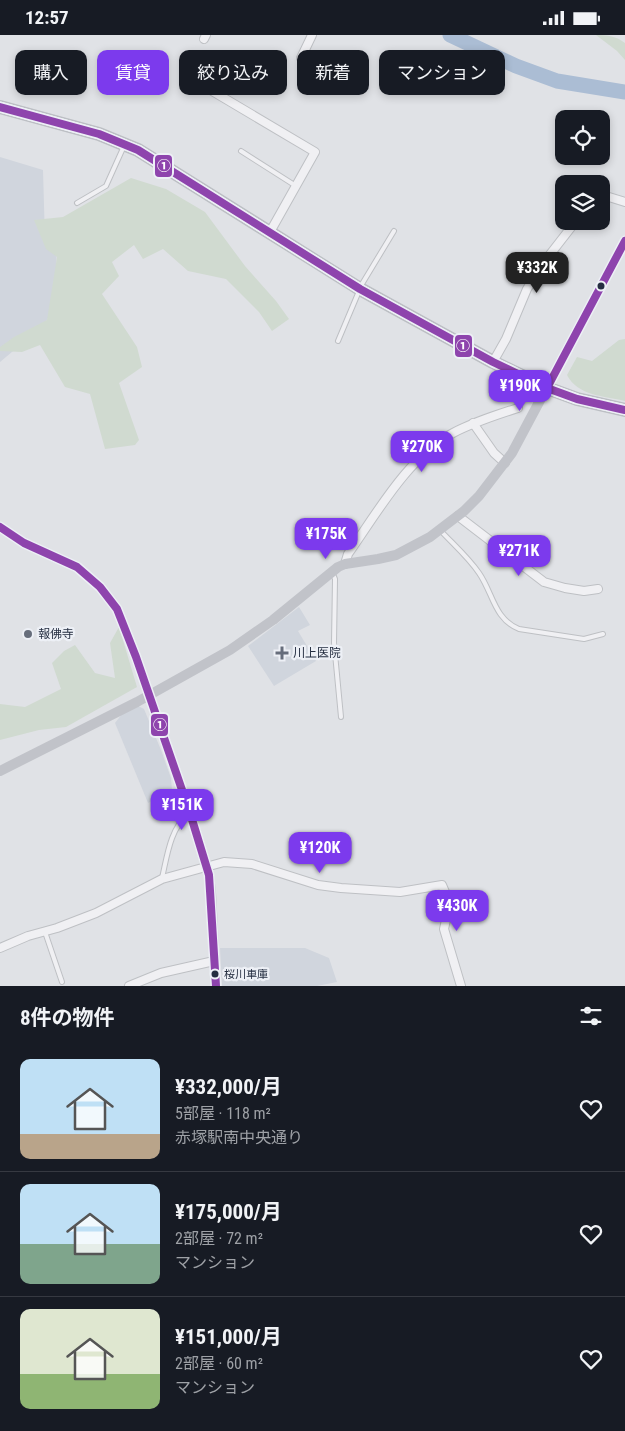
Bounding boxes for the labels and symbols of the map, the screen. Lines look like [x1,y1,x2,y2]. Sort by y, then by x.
line badge: ① [154,154,173,178]
text: ① [157,158,171,174]
pin: ¥332K [502,251,572,294]
unlabelled marker [596,281,606,291]
line badge: ① [454,334,473,358]
text: ① [456,338,470,354]
pin: ¥190K [485,369,555,412]
pin: ¥270K [387,431,457,473]
pin: ¥175K [291,517,361,560]
pin: ¥271K [484,535,554,577]
place label: 報佛寺 [38,627,74,641]
marker: 報佛寺 [22,628,34,640]
marker: 川上医院 [275,646,289,660]
place label: 川上医院 [293,646,341,660]
line badge: ① [150,713,169,737]
text: ① [153,717,167,733]
pin: ¥151K [147,789,217,831]
pin: ¥120K [285,831,355,874]
pin: ¥430K [422,889,492,932]
place label: 桜川車庫 [224,968,268,981]
marker: 桜川車庫 [210,969,220,979]

